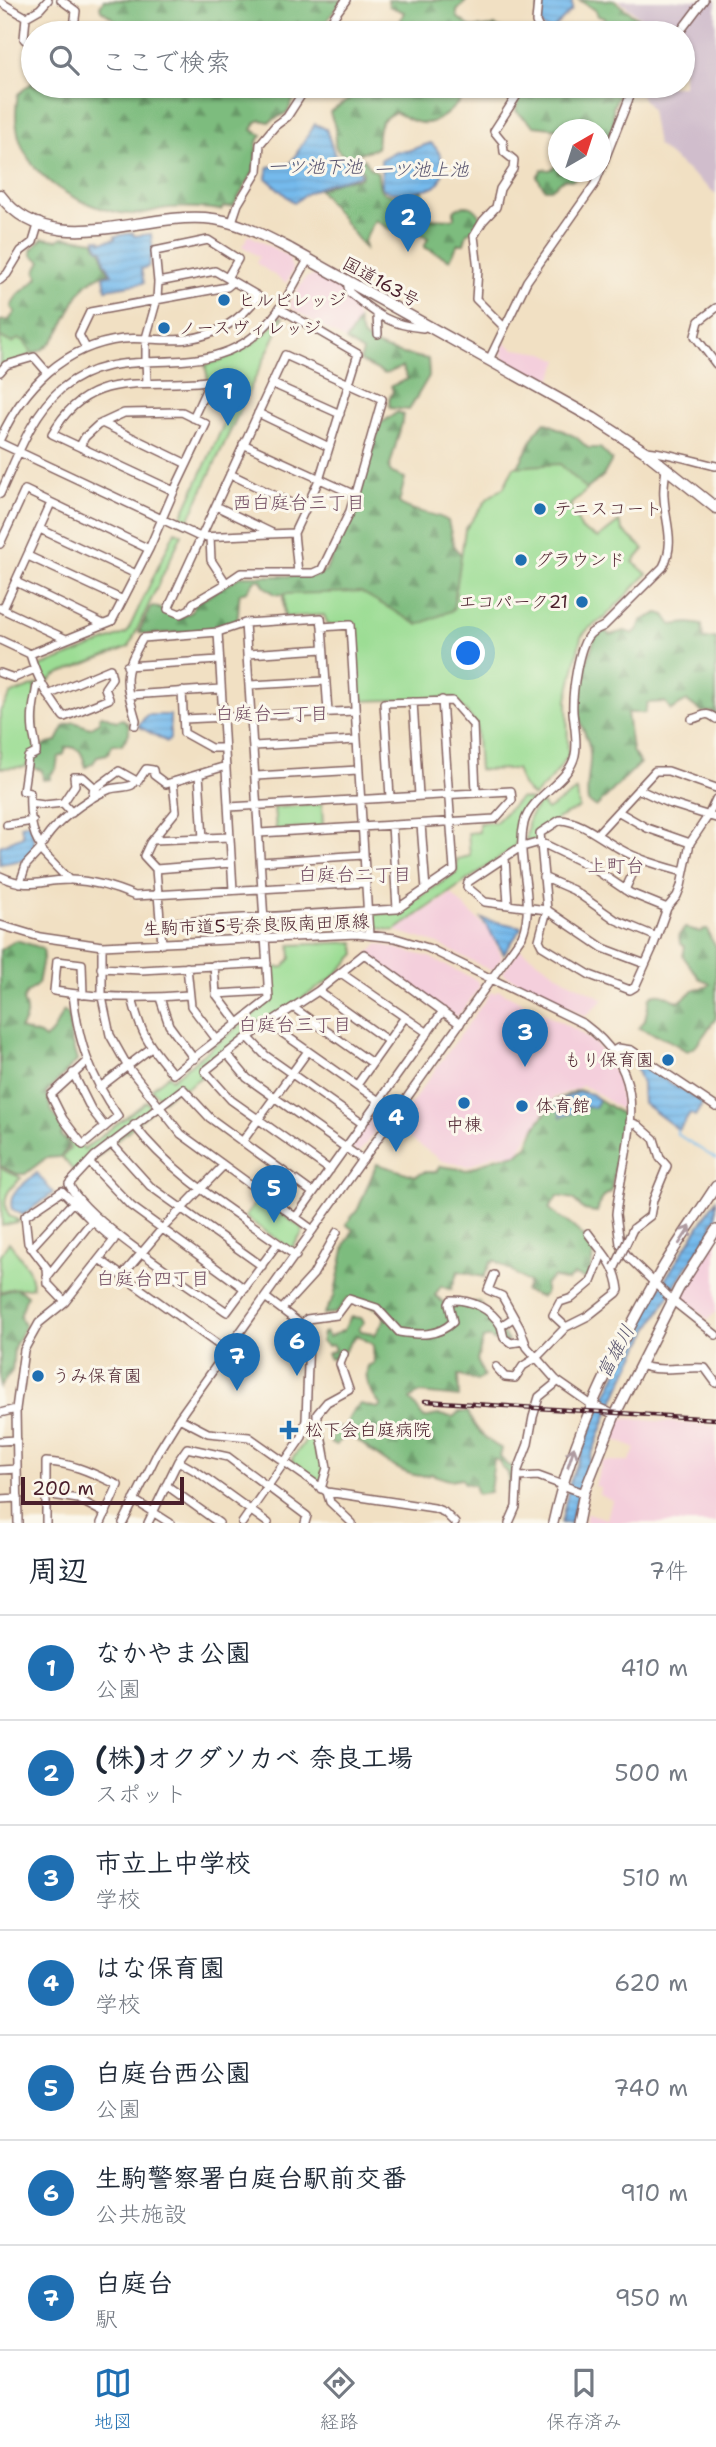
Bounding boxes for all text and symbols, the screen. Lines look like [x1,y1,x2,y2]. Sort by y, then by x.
search box [21,21,695,98]
icon: search [45,41,83,79]
text: ここで検索 [101,44,231,79]
north arrow [548,119,611,182]
water label: 一ツ池下池 [267,154,363,179]
water label: 一ツ池上池 [373,157,469,182]
pin: 2 [385,194,431,252]
street label: 国道163号 [338,251,424,313]
place label: ヒルビレッジ [238,288,346,312]
marker: ヒルビレッジ [216,292,232,308]
place label: ノースヴィレッジ [178,316,321,340]
marker: ノースヴィレッジ [156,320,172,336]
pin: 1 [205,368,251,426]
district label: 西白庭台三丁目 [232,490,366,515]
place label: テニスコート [554,497,662,521]
marker: テニスコート [532,501,548,517]
place label: グラウンド [535,548,625,572]
marker: グラウンド [513,552,529,568]
place label: エコパーク21 [459,590,568,614]
marker: エコパーク21 [574,594,590,610]
your location [451,636,485,670]
district label: 白庭台一丁目 [215,701,329,726]
district label: 上町台 [587,853,645,878]
district label: 白庭台二丁目 [298,862,412,887]
street label: 生駒市道5号奈良阪南田原線 [142,909,370,941]
pin: 3 [502,1009,548,1067]
district label: 白庭台三丁目 [238,1012,352,1037]
place label: もり保育園 [564,1048,654,1072]
marker: もり保育園 [660,1052,676,1068]
pin: 4 [373,1094,419,1152]
place label: 体育館 [536,1094,590,1118]
marker: 中棟 [456,1095,472,1111]
marker: 体育館 [514,1098,530,1114]
place label: 中棟 [446,1113,482,1137]
pin: 5 [251,1165,297,1223]
one-way arrow [678,1225,692,1245]
district label: 白庭台四丁目 [96,1266,210,1291]
pin: 6 [274,1318,320,1376]
water label: 富雄川 [591,1320,640,1382]
pin: 7 [214,1333,260,1391]
place label: うみ保育園 [52,1364,142,1388]
marker: うみ保育園 [30,1368,46,1384]
place label: 松下会白庭病院 [305,1418,431,1442]
marker: 松下会白庭病院 [279,1420,299,1440]
one-way arrow [566,1447,579,1469]
scale bar [21,1474,184,1506]
text: 200 m [32,1476,94,1501]
text: 周辺 [28,1550,88,1591]
text: 7件 [649,1556,688,1586]
text: なかやま公園 [95,1635,251,1670]
text: 1 [46,1653,56,1683]
text: 410 m [620,1653,688,1683]
text: 公園 [95,1674,141,1704]
text: (株)オクダソカベ 奈良工場 [95,1740,413,1775]
text: 2 [43,1758,59,1788]
text: 500 m [614,1758,688,1788]
text: スポット [95,1779,187,1809]
text: 市立上中学校 [95,1845,251,1880]
text: 3 [43,1863,59,1893]
text: 510 m [622,1863,688,1893]
text: 学校 [95,1884,141,1914]
text: はな保育園 [95,1950,225,1985]
text: 4 [43,1968,59,1998]
text: 620 m [614,1968,688,1998]
text: 学校 [95,1989,141,2019]
text: 白庭台西公園 [95,2055,251,2090]
text: 5 [44,2073,58,2103]
text: 740 m [613,2073,688,2103]
text: 公園 [95,2094,141,2124]
text: 生駒警察署白庭台駅前交番 [95,2160,407,2195]
text: 6 [43,2178,59,2208]
text: 910 m [620,2178,688,2208]
text: 公共施設 [95,2199,187,2229]
text: 白庭台 [95,2265,173,2300]
text: 7 [43,2283,59,2313]
text: 950 m [615,2283,688,2313]
text: 駅 [95,2304,118,2334]
tab: 地図 [94,2364,132,2434]
tab: 経路 [320,2364,358,2434]
tab: 保存済み [546,2364,622,2434]

